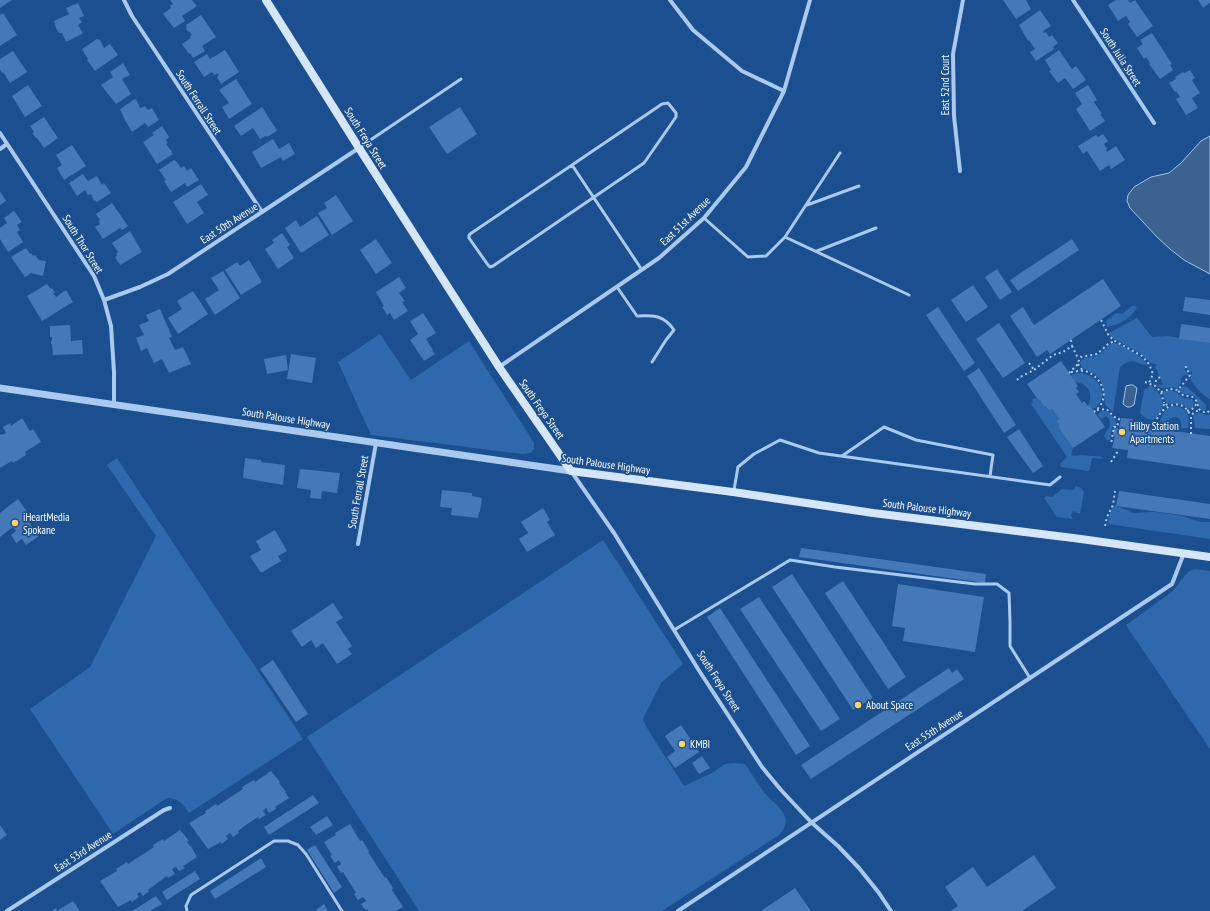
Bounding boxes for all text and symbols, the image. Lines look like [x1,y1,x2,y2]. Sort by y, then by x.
street label: South Julia Street [1097,25,1145,89]
street label: East 52nd Court [938,55,952,115]
street label: South Ferrall Street [173,67,225,137]
street label: South Freya Street [342,105,390,171]
street label: East 51st Avenue [657,193,713,249]
street label: East 50th Avenue [198,199,261,247]
street label: South Thor Street [59,212,107,276]
street label: South Freya Street [516,376,568,442]
street label: South Palouse Highway [241,404,332,432]
place label: Hilby Station Apartments [1130,419,1179,446]
marker: Hilby Station Apartments [1117,427,1127,437]
street label: South Palouse Highway [561,451,652,477]
street label: South Ferrall Street [345,454,371,530]
street label: South Palouse Highway [882,496,973,520]
place label: iHeartMedia Spokane [23,510,70,537]
marker: iHeartMedia Spokane [10,518,20,528]
street label: South Freya Street [694,648,744,714]
place label: About Space [866,698,913,712]
marker: About Space [853,700,863,710]
street label: East 55th Avenue [903,706,966,754]
place label: KMBI [690,737,710,751]
marker: KMBI [677,739,687,749]
street label: East 53rd Avenue [52,827,115,875]

